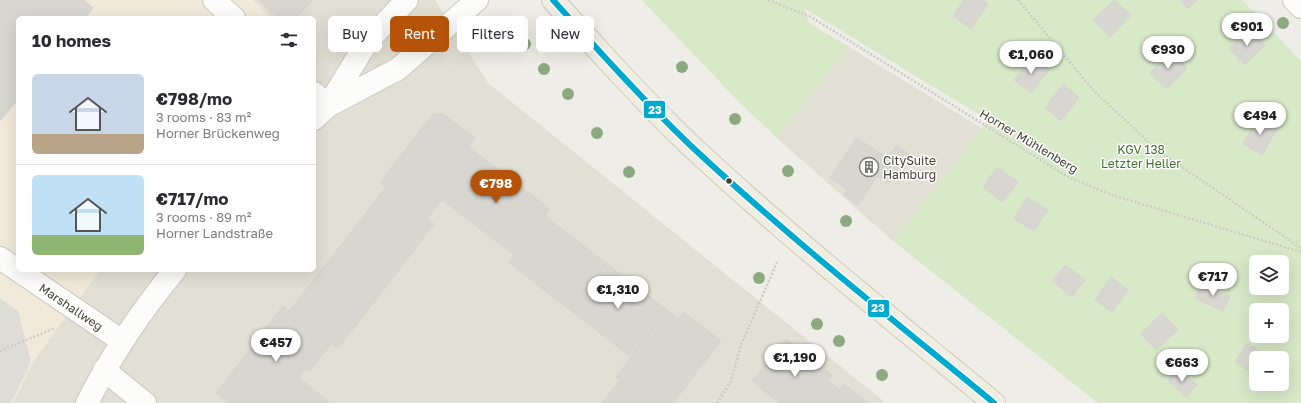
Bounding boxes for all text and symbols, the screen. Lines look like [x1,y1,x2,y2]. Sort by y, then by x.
pin: €901 [1223,13,1271,47]
chip: Buy [328,16,382,52]
chip: Rent [390,16,449,52]
chip: Filters [457,16,528,52]
chip: New [536,16,594,52]
text: €901 [1231,18,1263,34]
icon: filters [278,29,300,51]
text: 10 homes [32,30,111,51]
pin: €930 [1144,36,1192,70]
pin: €1,060 [998,41,1064,75]
text: €930 [1151,41,1185,57]
text: €1,060 [1008,46,1054,62]
text: €798/mo [156,88,232,109]
icon: home [64,90,112,138]
line badge: 23 [643,100,666,119]
pin: €494 [1236,102,1284,136]
text: 23 [648,103,662,116]
street label: Horner Mühlenberg [977,106,1081,176]
text: €494 [1243,107,1277,123]
text: 3 rooms · 83 m² [156,109,251,125]
text: Horner Brückenweg [156,125,280,141]
park label: KGV 138 Letzter Heller [1101,142,1181,171]
place label: CitySuite Hamburg [883,153,936,182]
building icon: CitySuite Hamburg [858,156,880,178]
pin: €798 [472,170,520,204]
text: €798 [480,175,512,191]
unlabelled marker [724,176,734,186]
text: €717/mo [156,188,229,209]
icon: home [64,191,112,239]
text: 3 rooms · 89 m² [156,209,251,225]
text: Horner Landstraße [156,225,273,241]
map controls [1249,255,1289,391]
button: layers [1249,255,1289,295]
pin: €717 [1189,263,1237,297]
text: €717 [1198,268,1228,284]
pin: €1,310 [585,276,651,310]
street label: Marshallweg [36,280,106,334]
text: €1,310 [596,281,640,297]
line badge: 23 [867,299,890,318]
text: 23 [871,301,885,314]
button: + [1249,303,1289,343]
pin: €457 [252,329,300,363]
text: €457 [260,334,292,350]
pin: €1,190 [762,344,828,378]
text: €1,190 [773,349,817,365]
pin: €663 [1158,349,1206,383]
button: − [1249,351,1289,391]
text: €663 [1165,354,1199,370]

